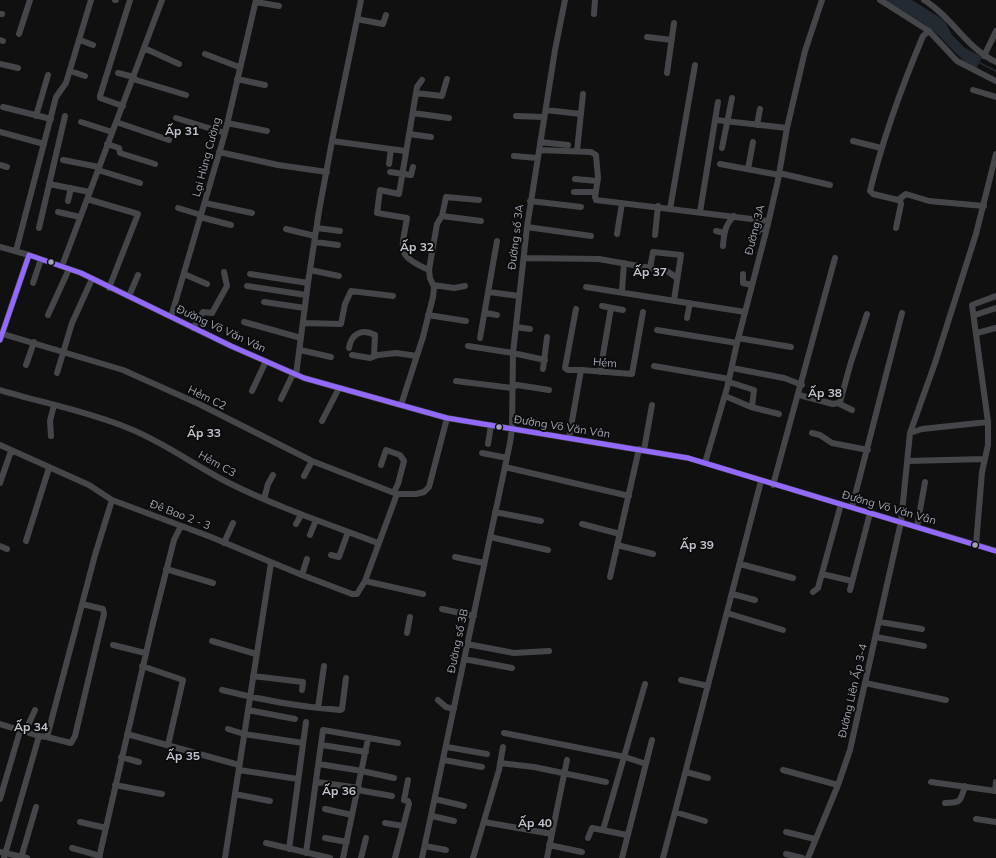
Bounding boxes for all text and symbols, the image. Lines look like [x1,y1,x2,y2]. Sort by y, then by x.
street label: Lại Hùng Cường [190,116,224,198]
district label: Ấp 31 [165,124,199,138]
street label: Đường số 3A [505,203,527,271]
street label: Đường 3A [742,203,768,257]
district label: Ấp 32 [400,240,434,254]
unlabelled marker [46,257,56,267]
district label: Ấp 37 [633,265,667,279]
street label: Đường Võ Văn Vân [174,302,268,356]
street label: Hẻm [592,355,618,371]
street label: Hẻm C2 [186,383,228,413]
district label: Ấp 38 [808,386,842,400]
street label: Đường Võ Văn Vân [513,413,611,441]
unlabelled marker [494,422,504,432]
district label: Ấp 33 [187,426,221,440]
street label: Hẻm C3 [196,448,238,480]
street label: Đường Võ Văn Vân [840,488,938,528]
street label: Đê Bao 2 - 3 [148,497,212,533]
district label: Ấp 39 [680,538,714,552]
unlabelled marker [970,540,980,550]
street label: Đường số 3B [445,608,471,674]
street label: Đường Liên Ấp 3-4 [836,643,870,739]
district label: Ấp 34 [14,720,48,734]
district label: Ấp 35 [166,749,200,763]
district label: Ấp 36 [322,784,356,798]
district label: Ấp 40 [518,816,552,830]

